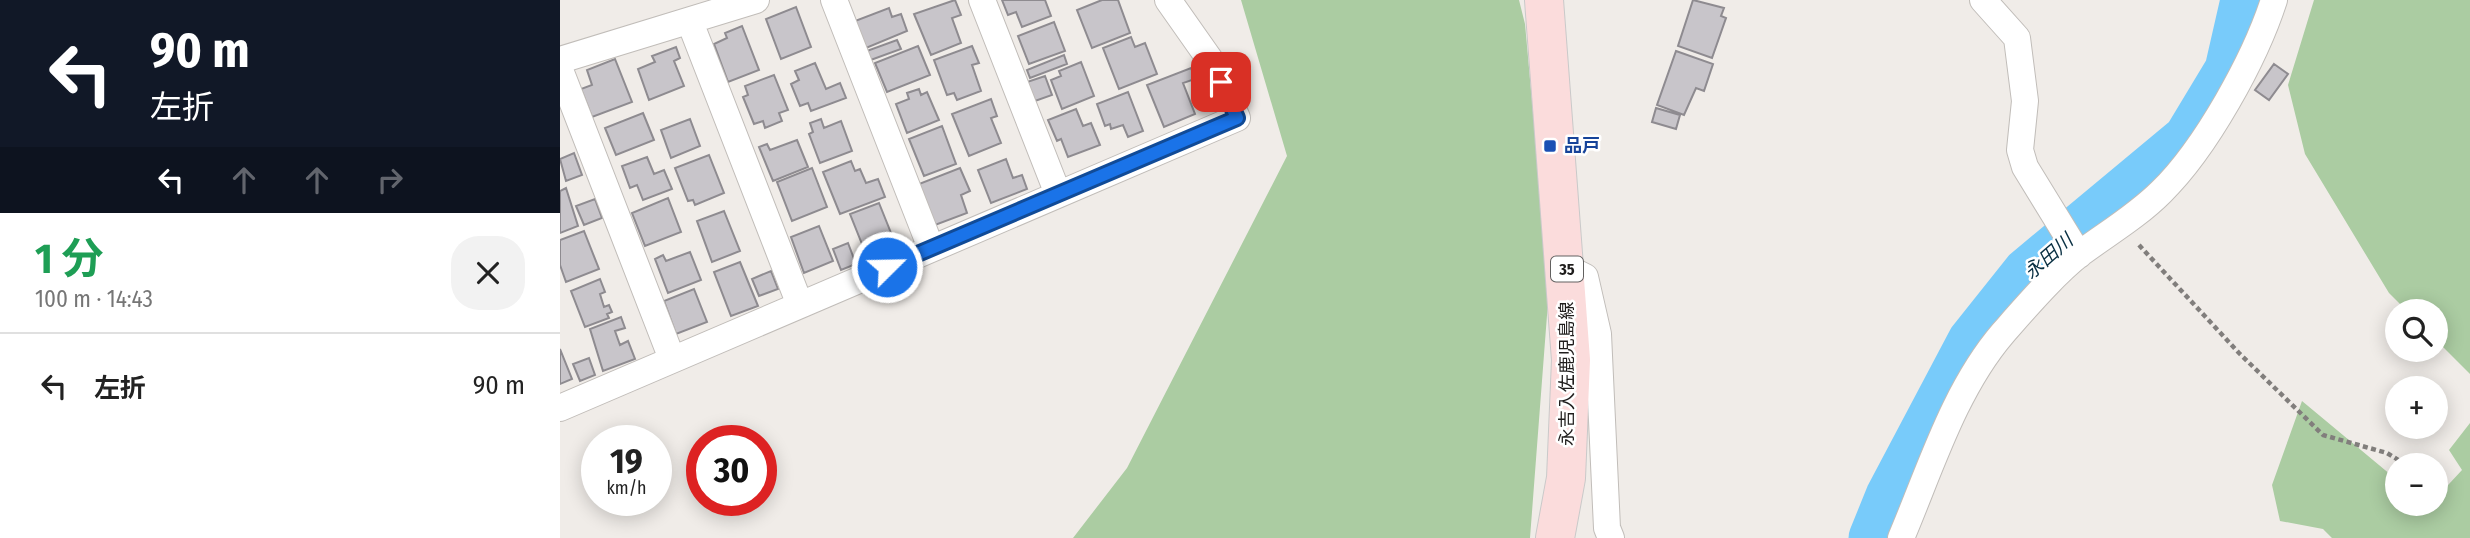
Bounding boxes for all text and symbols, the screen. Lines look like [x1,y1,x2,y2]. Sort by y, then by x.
text: 90 m [150,21,250,80]
icon: left [35,28,126,119]
pin [1191,52,1251,112]
icon: arrive [1202,63,1240,101]
text: 左折 [150,88,214,126]
place label: 品戸 [1564,135,1600,157]
marker: 品戸 [1542,138,1558,154]
icon: left [152,161,190,199]
icon: ahead [225,161,263,199]
icon: ahead [298,161,336,199]
icon: right [371,161,409,199]
water label: 永田川 [2019,228,2079,284]
position arrow [850,230,924,304]
text: 1 分 [35,234,104,284]
button: close [451,236,525,310]
road number: 35 [1551,256,1583,282]
text: 100 m · 14:43 [35,285,153,313]
map controls [2385,299,2448,516]
button: search [2385,299,2448,362]
street label: 永吉入佐鹿児島線 [1556,302,1578,446]
icon: left [35,367,73,405]
text: 90 m [473,370,525,401]
text: 左折 [94,373,146,404]
button: + [2385,376,2448,439]
speed limit sign: 30 [686,425,777,516]
text: 19 [610,440,643,482]
button: − [2385,453,2448,516]
text: km/h [606,477,647,499]

